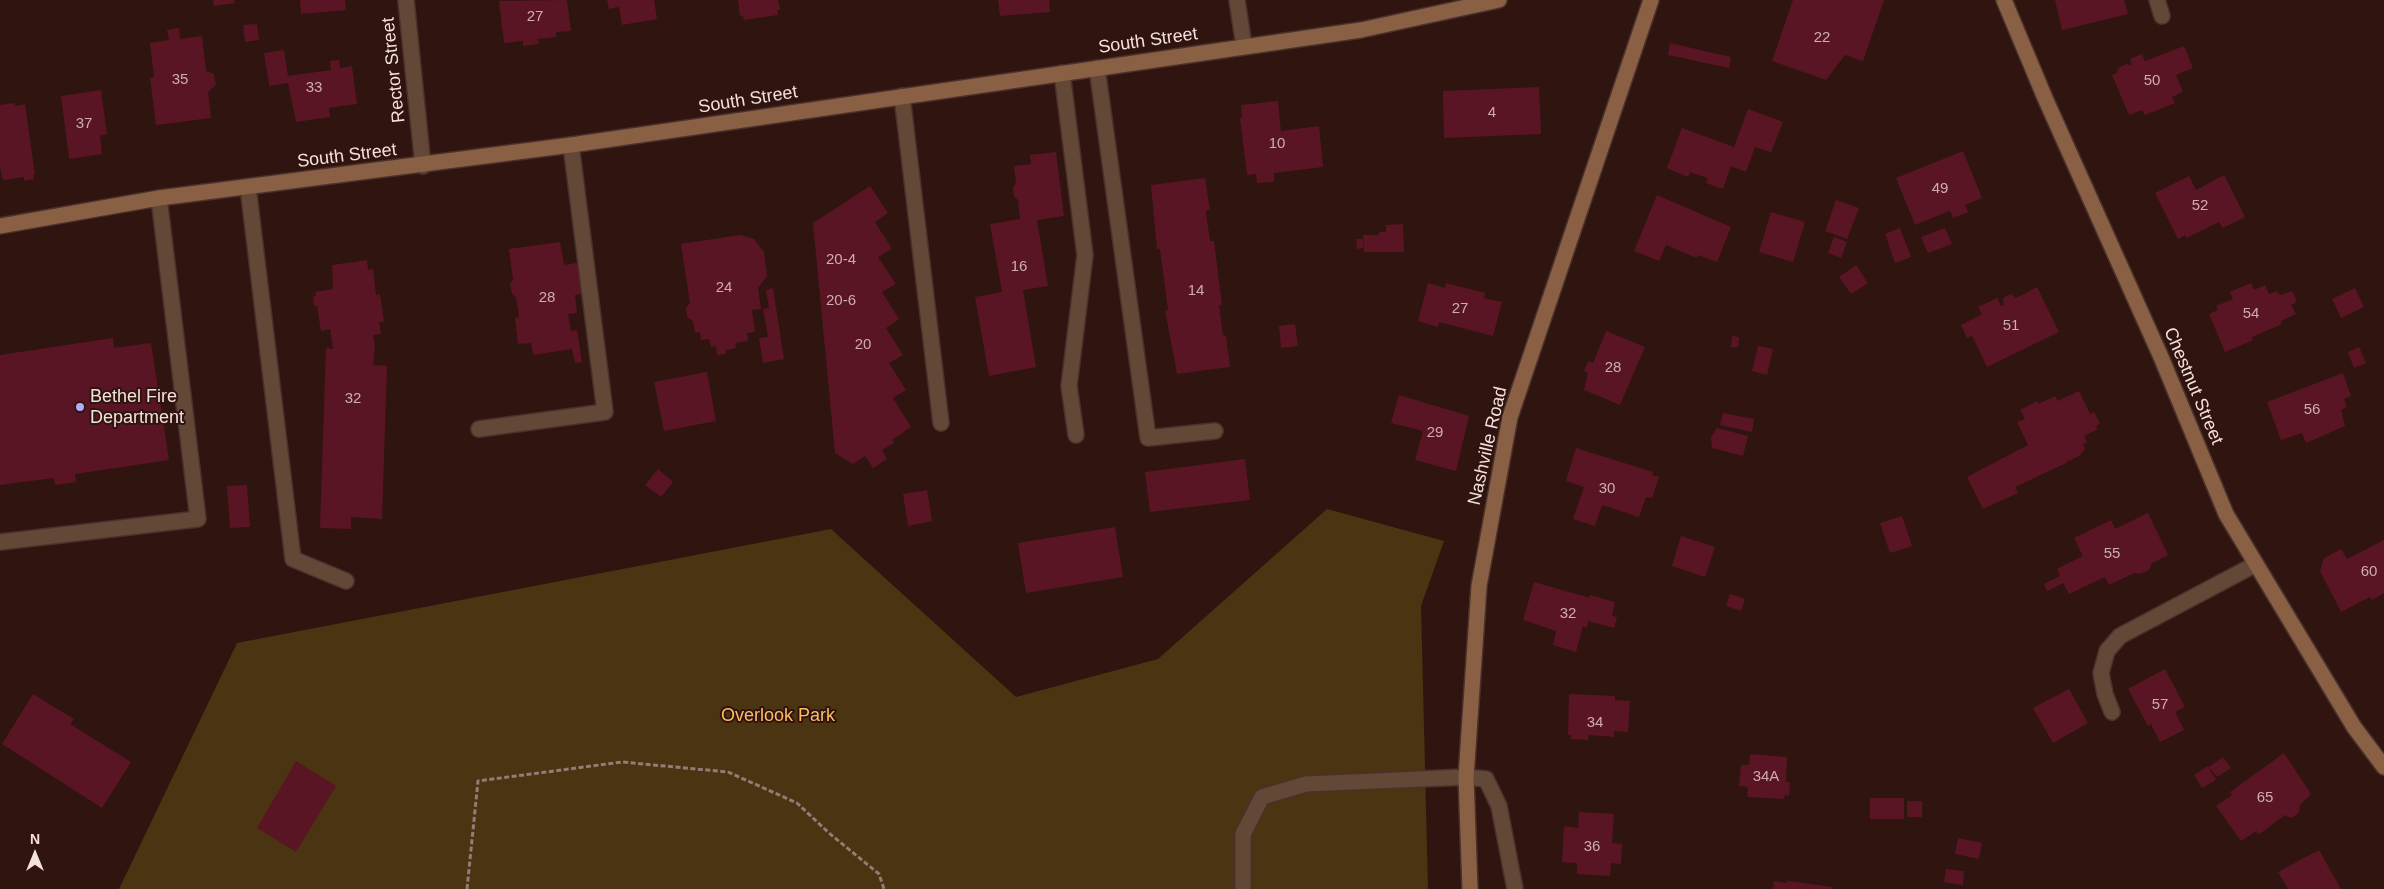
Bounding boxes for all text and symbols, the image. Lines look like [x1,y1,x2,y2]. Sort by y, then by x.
house number: 27 [527,8,543,26]
street label: Rector Street [378,16,410,124]
street label: South Street [1097,23,1199,59]
house number: 22 [1814,29,1830,47]
house number: 35 [172,71,188,89]
house number: 50 [2144,72,2160,90]
house number: 33 [306,79,322,97]
street label: South Street [697,82,799,118]
house number: 4 [1488,104,1496,122]
house number: 37 [76,115,92,133]
house number: 10 [1269,135,1285,153]
street label: South Street [296,139,398,173]
house number: 49 [1932,180,1948,198]
house number: 52 [2192,197,2208,215]
house number: 20-4 [826,251,856,269]
house number: 16 [1011,258,1027,276]
house number: 24 [716,279,732,297]
house number: 14 [1188,282,1204,300]
house number: 28 [539,289,555,307]
house number: 20-6 [826,292,856,310]
house number: 27 [1452,300,1468,318]
house number: 54 [2243,305,2259,323]
house number: 51 [2003,317,2019,335]
street label: Chestnut Street [2159,324,2227,448]
house number: 20 [855,336,871,354]
house number: 28 [1605,359,1621,377]
street label: Nashville Road [1464,385,1512,507]
place label: Bethel Fire Department [90,386,184,428]
house number: 32 [345,390,361,408]
marker: Bethel Fire Department [74,401,86,413]
house number: 56 [2304,401,2320,419]
house number: 29 [1427,424,1443,442]
house number: 30 [1599,480,1615,498]
house number: 55 [2104,545,2120,563]
house number: 60 [2361,563,2377,581]
house number: 32 [1560,605,1576,623]
house number: 57 [2152,696,2168,714]
park label: Overlook Park [721,705,835,727]
house number: 34 [1587,714,1603,732]
house number: 34A [1753,768,1779,786]
house number: 65 [2257,789,2273,807]
north arrow [10,829,60,879]
text: N [30,831,40,847]
house number: 36 [1584,838,1600,856]

